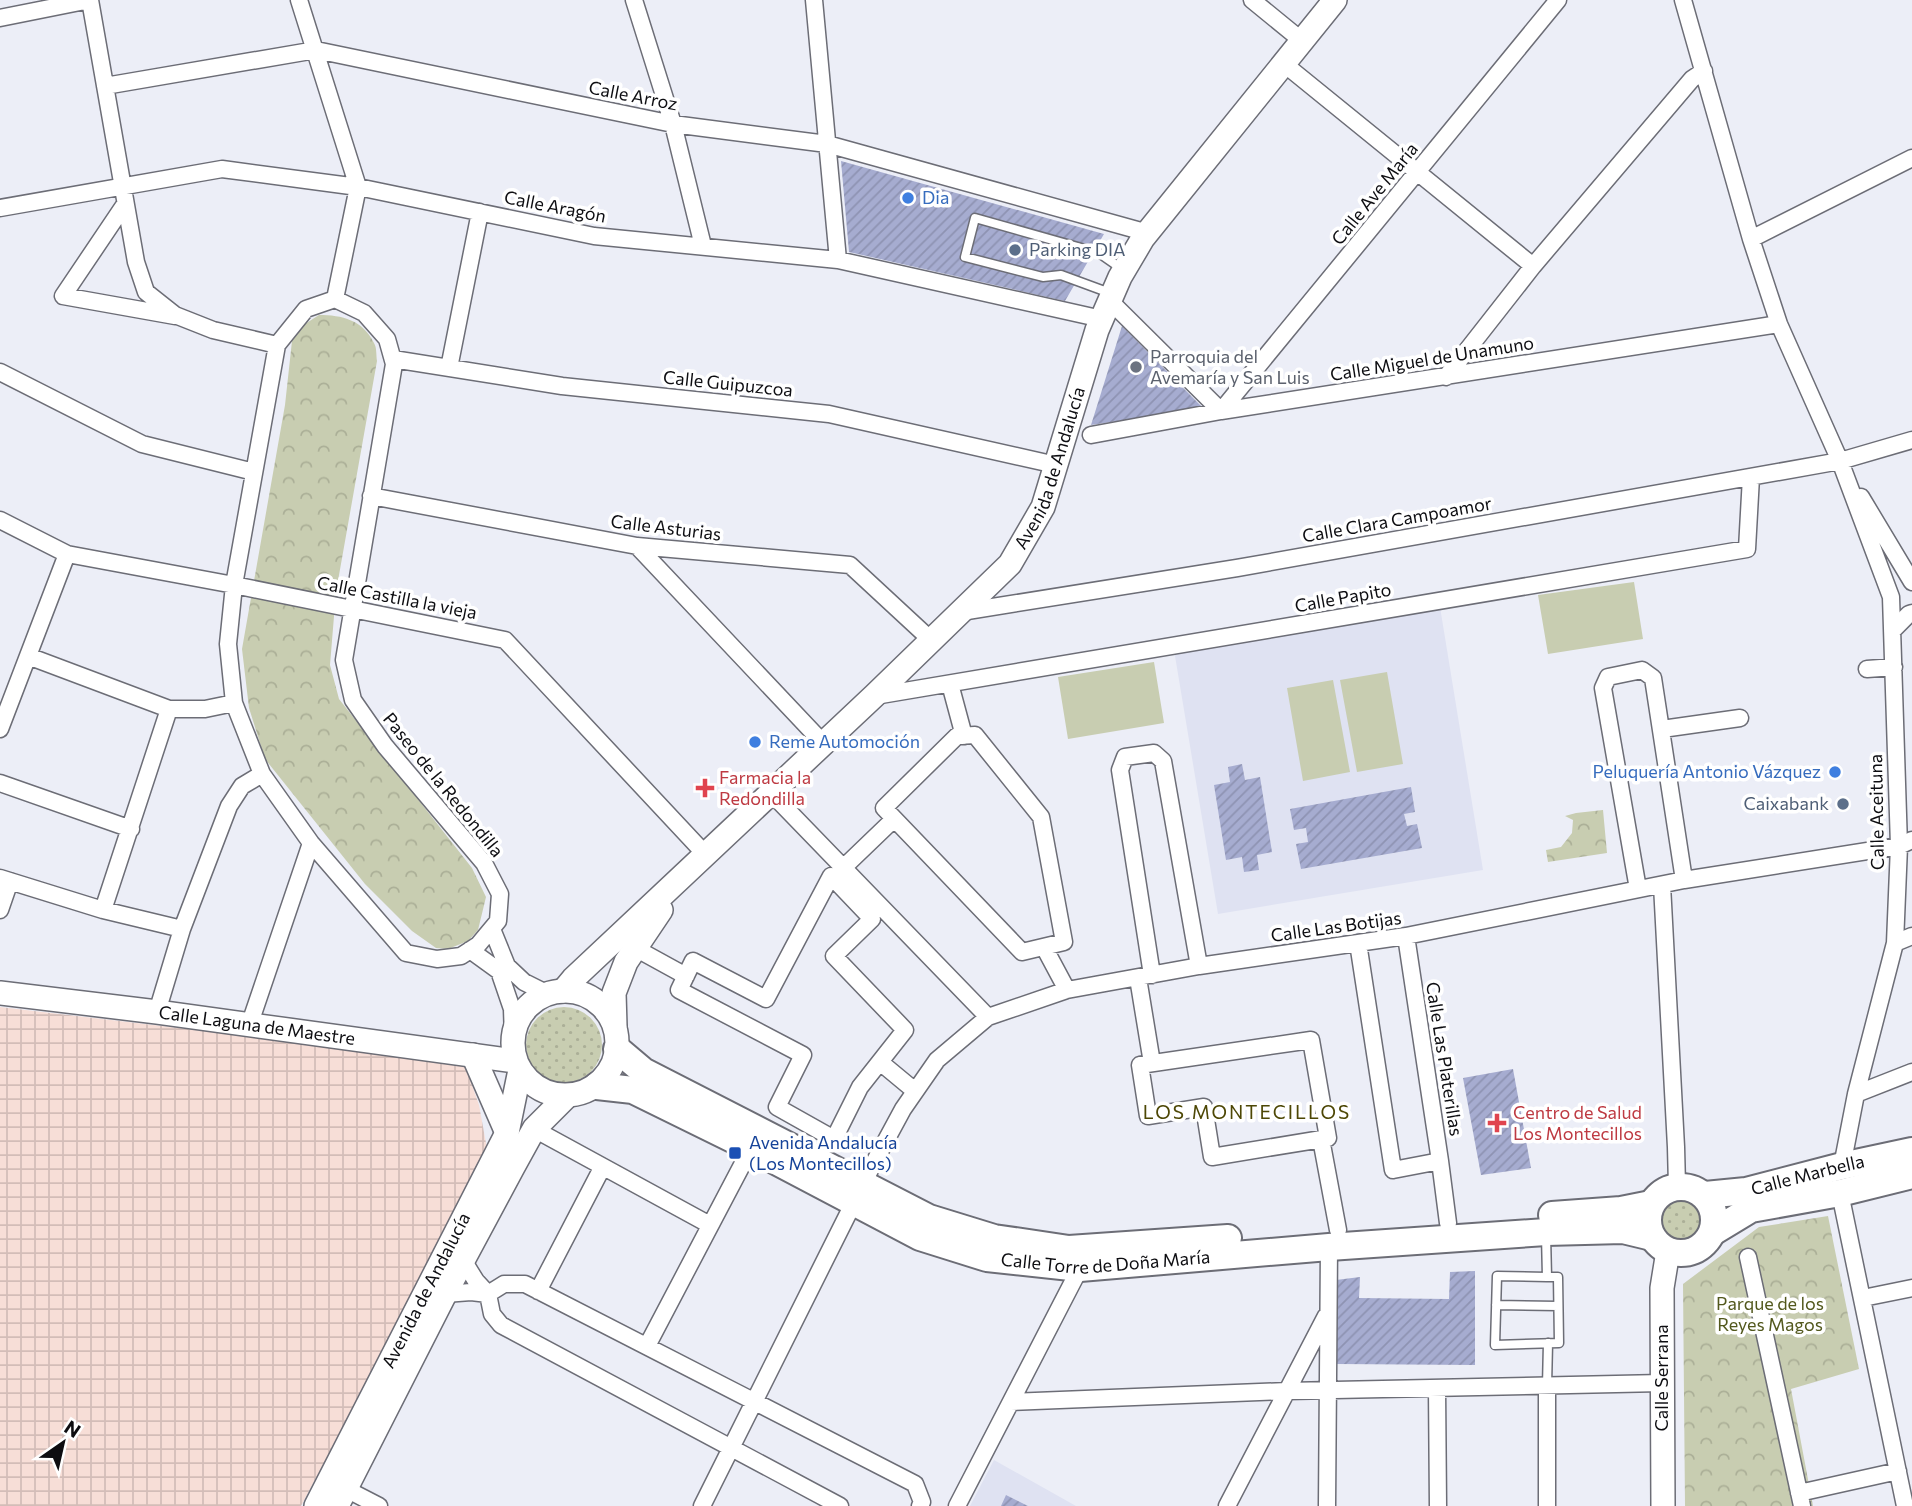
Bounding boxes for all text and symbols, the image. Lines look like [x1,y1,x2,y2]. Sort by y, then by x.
street label: Calle Arroz [587,76,680,114]
street label: Calle Ave María [1326,138,1422,249]
street label: Calle Aragón [502,185,608,227]
place label: Dia [922,186,949,208]
marker: Dia [900,190,916,206]
place label: Parking DIA [1029,238,1126,260]
marker: Parking DIA [1007,242,1023,258]
street label: Calle Miguel de Unamuno [1328,331,1535,385]
place label: Parroquia del Avemaría y San Luis [1150,345,1310,388]
marker: Parroquia del Avemaría y San Luis [1128,359,1144,375]
street label: Calle Guipuzcoa [662,365,794,401]
street label: Avenida de Andalucía [1009,384,1089,553]
street label: Calle Clara Campoamor [1300,492,1493,547]
street label: Calle Asturias [610,509,723,545]
street label: Calle Castilla la vieja [315,571,479,623]
street label: Calle Papito [1293,578,1393,616]
street label: Paseo de la Redondilla [379,708,509,861]
place label: Reme Automoción [769,730,920,752]
marker: Reme Automoción [747,734,763,750]
street label: Calle Aceituna [1864,754,1888,870]
place label: Peluquería Antonio Vázquez [1593,760,1821,782]
marker: Peluquería Antonio Vázquez [1827,764,1843,780]
place label: Farmacia la Redondilla [719,766,811,809]
marker: Farmacia la Redondilla [697,780,713,796]
place label: Caixabank [1744,792,1829,814]
marker: Caixabank [1835,796,1851,812]
street label: Calle Las Botijas [1269,906,1403,946]
street label: Calle Las Platerillas [1422,980,1468,1137]
street label: Calle Laguna de Maestre [158,1000,357,1049]
district label: LOS MONTECILLOS [1143,1100,1351,1123]
place label: Centro de Salud Los Montecillos [1513,1101,1642,1144]
marker: Centro de Salud Los Montecillos [1487,1113,1507,1133]
place label: Avenida Andalucía (Los Montecillos) [749,1131,897,1174]
marker: Avenida Andalucía (Los Montecillos) [727,1145,743,1161]
street label: Calle Marbella [1748,1149,1866,1199]
street label: Avenida de Andalucía [376,1209,474,1372]
street label: Calle Torre de Doña María [1000,1245,1211,1278]
park label: Parque de los Reyes Magos [1716,1292,1824,1335]
street label: Calle Serrana [1650,1324,1672,1432]
north arrow [28,1408,98,1478]
text: N [60,1415,85,1442]

